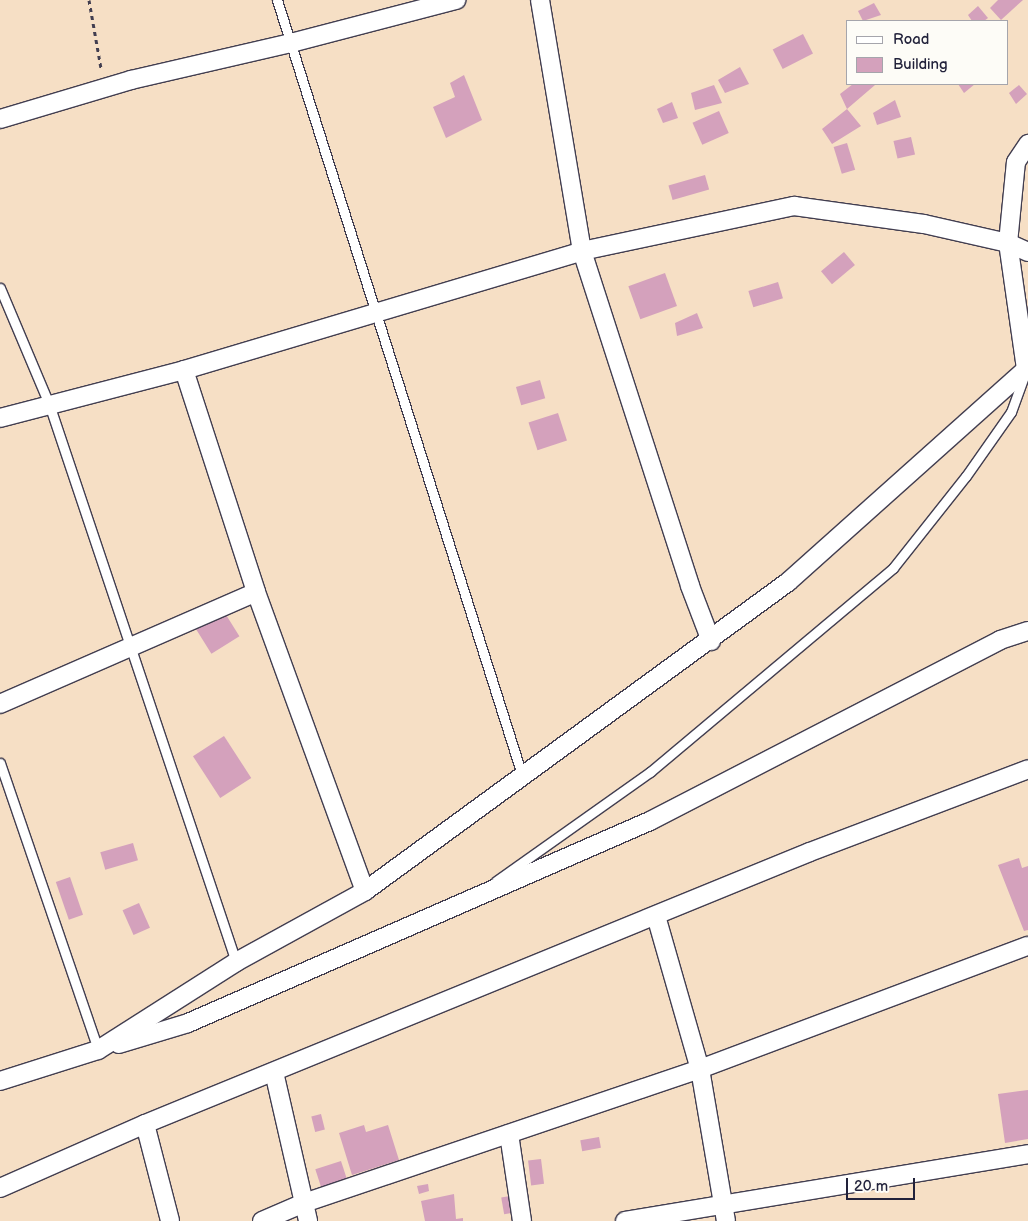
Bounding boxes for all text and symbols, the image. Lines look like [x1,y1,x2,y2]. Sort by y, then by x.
legend [846,20,1008,85]
text: Road [893,30,929,49]
text: Building [893,55,948,74]
scale bar [848,1168,917,1200]
text: 20 m [854,1177,888,1196]

